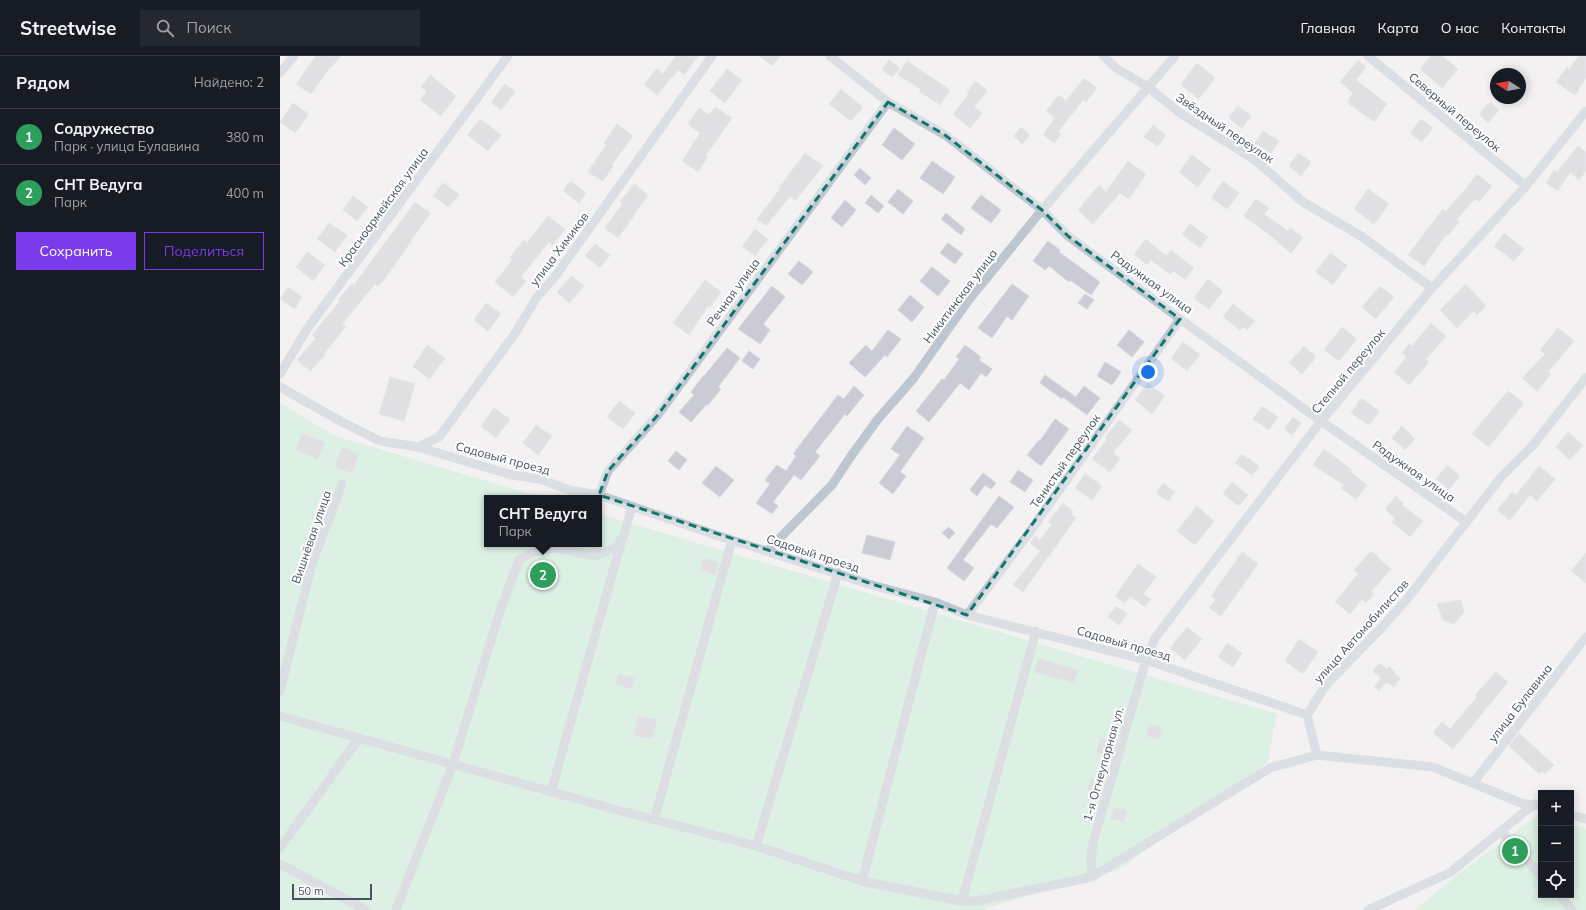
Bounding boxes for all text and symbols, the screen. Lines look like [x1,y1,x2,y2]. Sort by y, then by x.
search box [140,10,420,46]
text: Streetwise [20,16,116,40]
icon: search [154,17,176,39]
text: Поиск [186,18,231,37]
text: Главная [1301,19,1356,37]
text: Карта [1378,19,1419,37]
text: О нас [1441,19,1479,37]
text: Контакты [1501,19,1566,37]
north arrow [1490,68,1526,104]
street label: Северный переулок [1406,69,1505,155]
text: Рядом [16,72,70,93]
text: Найдено: 2 [194,74,264,90]
street label: Звёздный переулок [1173,90,1277,167]
text: Содружество [54,119,154,138]
text: 1 [25,129,33,145]
text: 380 m [226,129,264,145]
text: Парк · улица Булавина [54,138,200,154]
street label: Красноармейская улица [335,144,431,270]
text: СНТ Ведуга [54,175,142,194]
text: 2 [25,185,33,201]
text: 400 m [226,185,264,201]
text: Парк [54,194,87,210]
street label: улица Химиков [526,209,592,289]
button: Сохранить [16,232,136,270]
button: Поделиться [144,232,264,270]
street label: Никитинская улица [920,246,1000,346]
street label: Радужная улица [1108,247,1196,317]
street label: Речная улица [703,255,763,329]
street label: Степной переулок [1308,325,1388,416]
your location [1138,362,1158,382]
street label: Тенистый переулок [1027,410,1104,511]
street label: Радужная улица [1370,437,1458,505]
street label: Садовый проезд [454,438,552,478]
street label: Вишнёвая улица [288,488,334,586]
popup [484,495,602,547]
text: СНТ Ведуга [499,504,587,523]
text: Парк [499,523,532,539]
street label: Садовый проезд [764,531,862,575]
pin: 2 [530,560,556,590]
street label: улица Автомобилистов [1310,576,1412,686]
street label: Садовый проезд [1075,622,1173,664]
street label: улица Булавина [1485,661,1555,745]
street label: 1-я Огнеупорная ул. [1079,705,1127,823]
map controls [1538,790,1574,898]
button: + [1538,790,1574,826]
button: − [1538,826,1574,862]
pin: 1 [1502,836,1528,866]
button: locate [1538,862,1574,898]
scale bar [292,882,372,901]
text: 50 m [298,884,324,898]

